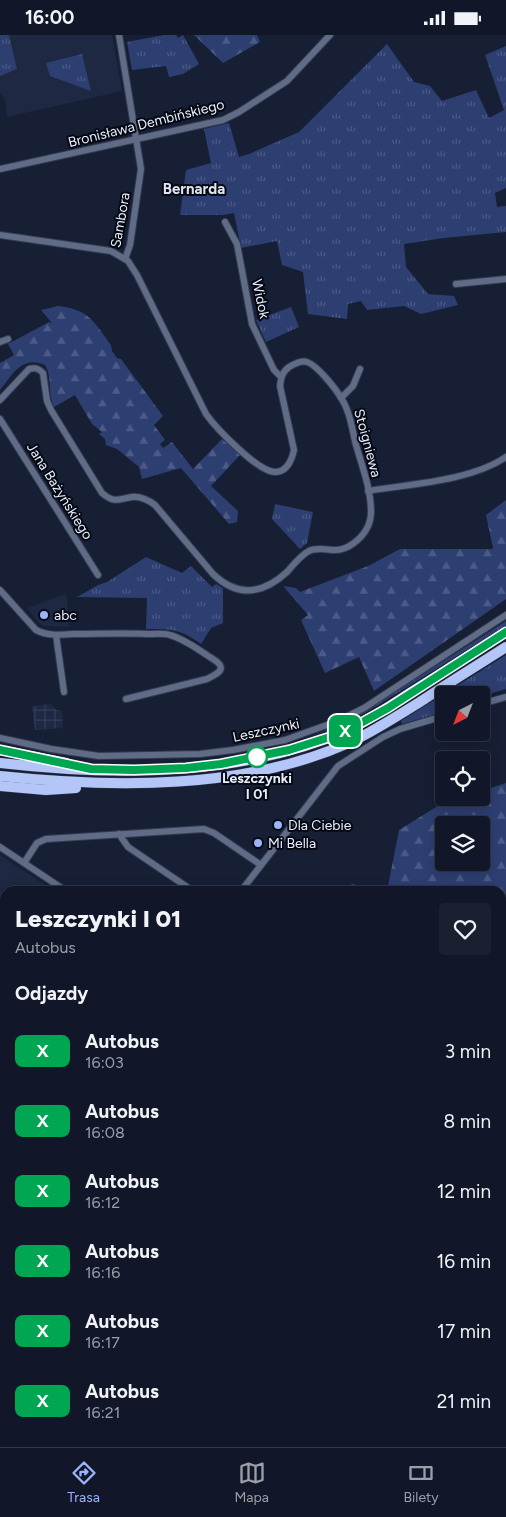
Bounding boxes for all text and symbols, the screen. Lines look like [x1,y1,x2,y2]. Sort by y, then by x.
text: 16:00 [25,6,74,29]
street label: Bronisława Dembińskiego [66,96,226,151]
district label: Bernarda [163,180,225,198]
street label: Sambora [107,191,134,249]
street label: Widok [248,278,273,321]
street label: Stoigniewa [350,407,385,479]
street label: Jana Bażyńskiego [23,440,96,543]
place label: abc [54,607,77,624]
marker: abc [38,609,50,621]
north arrow [435,686,490,741]
map controls [435,686,490,871]
street label: Leszczynki [231,715,301,746]
line badge: X [329,715,361,747]
text: X [339,720,351,742]
marker: Leszczynki I 01 [246,746,268,768]
button: locate [435,751,490,806]
place label: Leszczynki I 01 [222,770,292,803]
button: layers [435,816,490,871]
place label: Dla Ciebie [288,817,352,834]
marker: Dla Ciebie [272,819,284,831]
place label: Mi Bella [268,835,316,852]
marker: Mi Bella [252,837,264,849]
button: heart [439,903,491,955]
text: Leszczynki I 01 [15,904,181,933]
text: Autobus [15,938,76,957]
text: Odjazdy [15,982,88,1005]
text: Autobus [85,1030,159,1053]
text: X [36,1040,49,1062]
text: 3 min [445,1040,491,1063]
text: 16:03 [85,1053,124,1072]
text: Autobus [85,1100,159,1123]
text: X [36,1110,49,1132]
text: 8 min [443,1110,491,1133]
text: 16:08 [85,1123,125,1142]
text: Autobus [85,1170,159,1193]
text: X [36,1180,49,1202]
text: 12 min [437,1180,491,1203]
text: 16:12 [85,1193,120,1212]
text: Autobus [85,1240,159,1263]
text: X [36,1250,49,1272]
text: 16 min [437,1250,491,1273]
text: 16:16 [85,1263,120,1282]
text: Autobus [85,1310,159,1333]
text: X [36,1320,49,1342]
text: 17 min [437,1320,491,1343]
text: 16:17 [85,1333,120,1352]
text: Autobus [85,1380,159,1403]
text: X [36,1390,49,1412]
text: 21 min [437,1390,491,1413]
text: 16:21 [85,1403,120,1422]
tab: Trasa [67,1459,100,1506]
tab: Mapa [235,1459,269,1506]
tab: Bilety [404,1459,439,1506]

